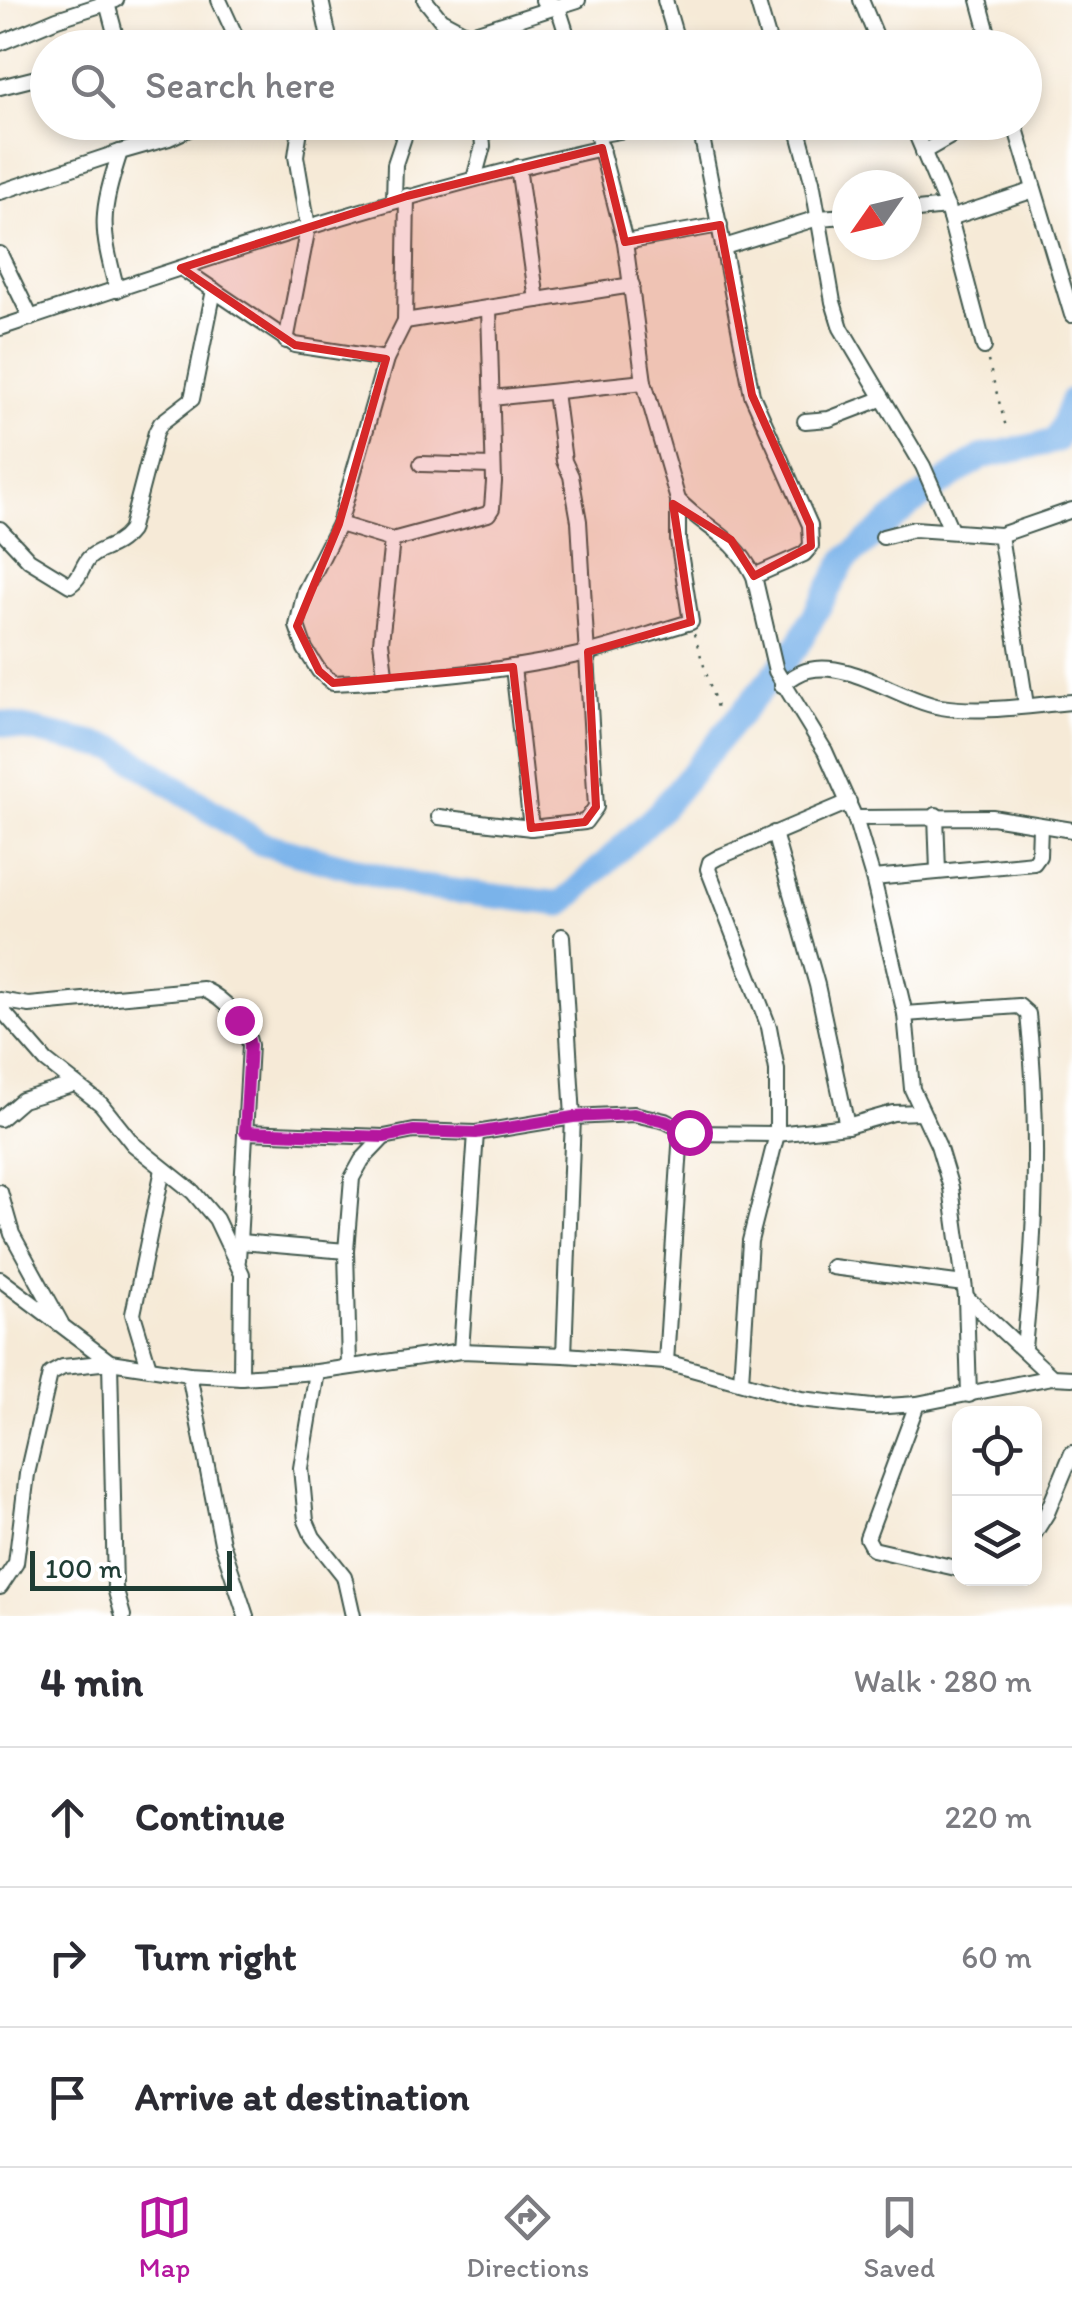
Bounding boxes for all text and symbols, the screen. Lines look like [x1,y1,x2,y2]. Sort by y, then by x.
search box [30,30,1042,140]
icon: search [65,58,120,113]
text: Search here [145,62,336,108]
north arrow [832,170,922,260]
route end [217,998,263,1044]
route start [667,1110,713,1156]
map controls [952,1406,1042,1586]
button: locate [952,1406,1042,1496]
button: layers [952,1496,1042,1586]
scale bar [30,1546,232,1590]
text: 100 m [45,1551,122,1585]
text: 4 min [40,1656,143,1707]
text: Walk · 280 m [853,1662,1032,1700]
icon: ahead [40,1790,95,1845]
text: Continue [135,1794,285,1840]
text: 220 m [945,1798,1032,1836]
icon: right [40,1930,95,1985]
text: Turn right [135,1934,297,1980]
text: 60 m [961,1938,1032,1976]
icon: arrive [40,2070,95,2125]
text: Arrive at destination [135,2074,470,2120]
tab: Map [137,2190,192,2284]
tab: Directions [466,2190,589,2284]
tab: Saved [863,2190,935,2284]

